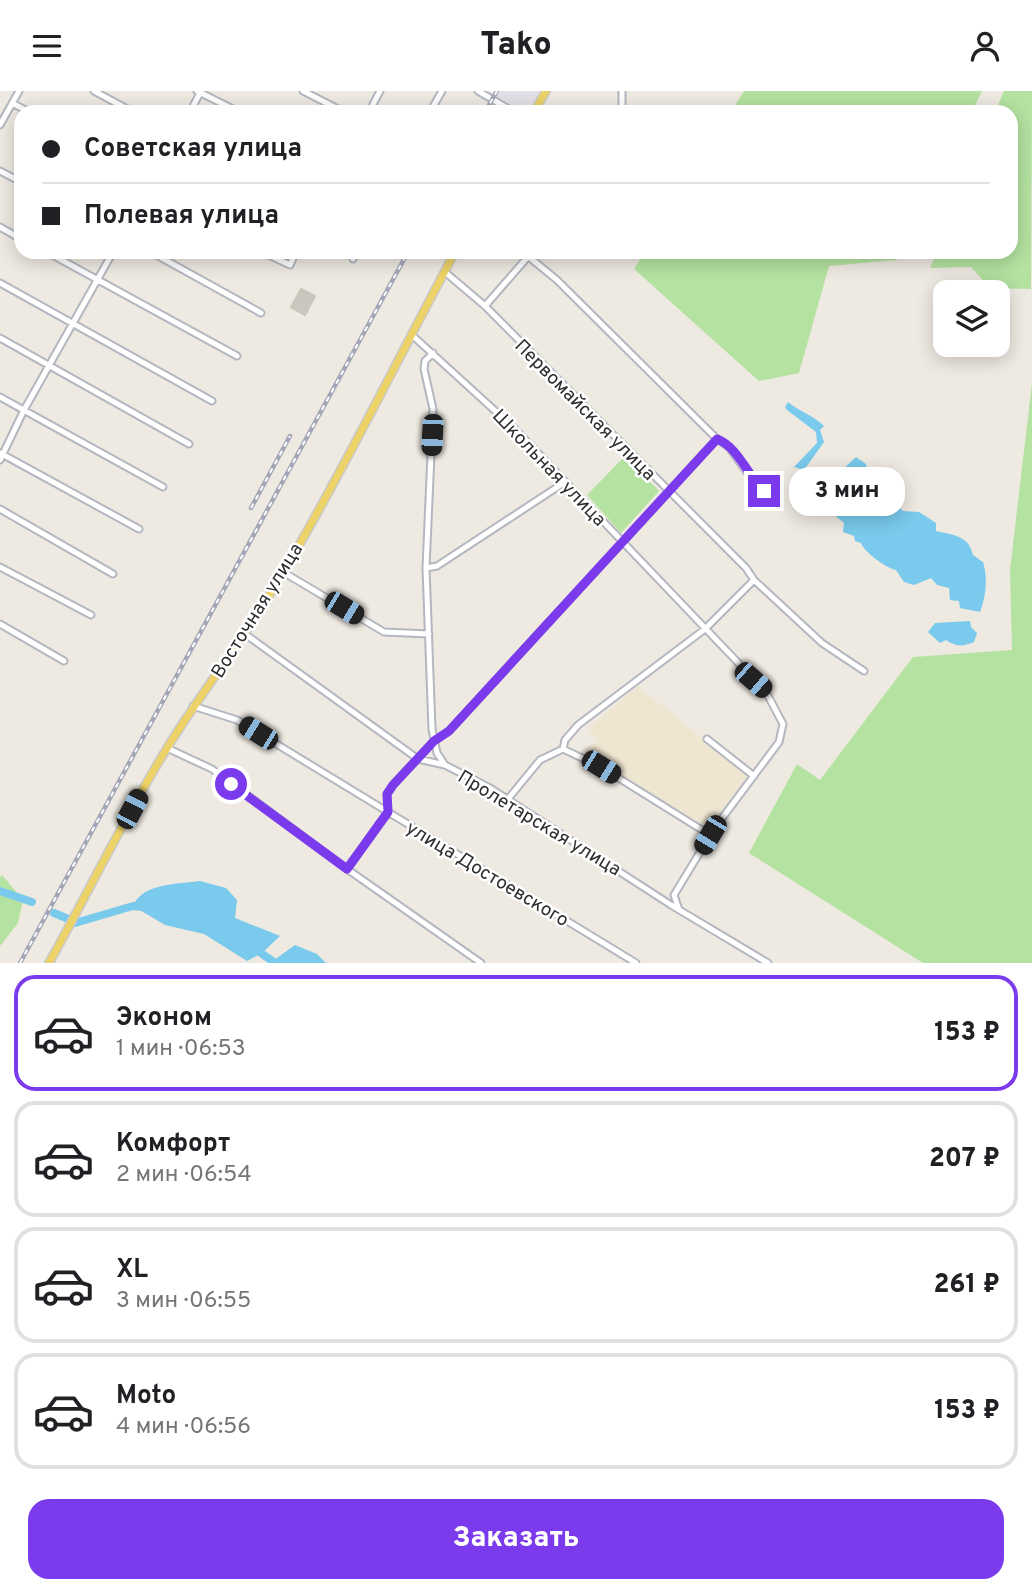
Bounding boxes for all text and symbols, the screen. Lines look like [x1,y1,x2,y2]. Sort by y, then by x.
text: Tako [480,26,552,66]
icon: menu [28,27,66,65]
icon: person [966,27,1004,65]
text: Советская улица [84,133,302,166]
text: Полевая улица [84,200,279,233]
map controls [933,280,1010,357]
button: layers [933,280,1010,357]
street label: Первомайская улица [509,335,660,486]
street label: Школьная улица [486,405,611,532]
car [421,413,444,457]
callout: 3 мин [788,467,904,515]
route end [748,475,780,507]
text: 3 мин [814,477,880,506]
street label: Восточная улица [207,539,309,683]
car [321,588,368,628]
car [731,658,776,702]
car [235,713,282,753]
car [578,747,625,787]
street label: Пролетарская улица [453,765,625,882]
route start [215,768,247,800]
car [113,786,152,832]
car [691,812,730,858]
street label: улица Достоевского [401,817,573,933]
icon: car [32,1002,95,1065]
text: Эконом [116,1002,212,1035]
text: 153 ₽ [934,1017,1000,1050]
text: 1 мин · 06:53 [116,1035,246,1064]
icon: car [32,1128,95,1191]
text: Комфорт [116,1128,230,1161]
text: 207 ₽ [929,1143,1000,1176]
text: 2 мин · 06:54 [116,1161,252,1190]
icon: car [32,1254,95,1317]
text: XL [116,1254,148,1287]
text: 261 ₽ [933,1269,1000,1302]
text: 3 мин · 06:55 [116,1287,251,1316]
icon: car [32,1380,95,1443]
text: Moto [116,1380,176,1413]
text: 153 ₽ [934,1395,1000,1428]
text: 4 мин · 06:56 [116,1413,251,1442]
button: Заказать [28,1499,1004,1579]

